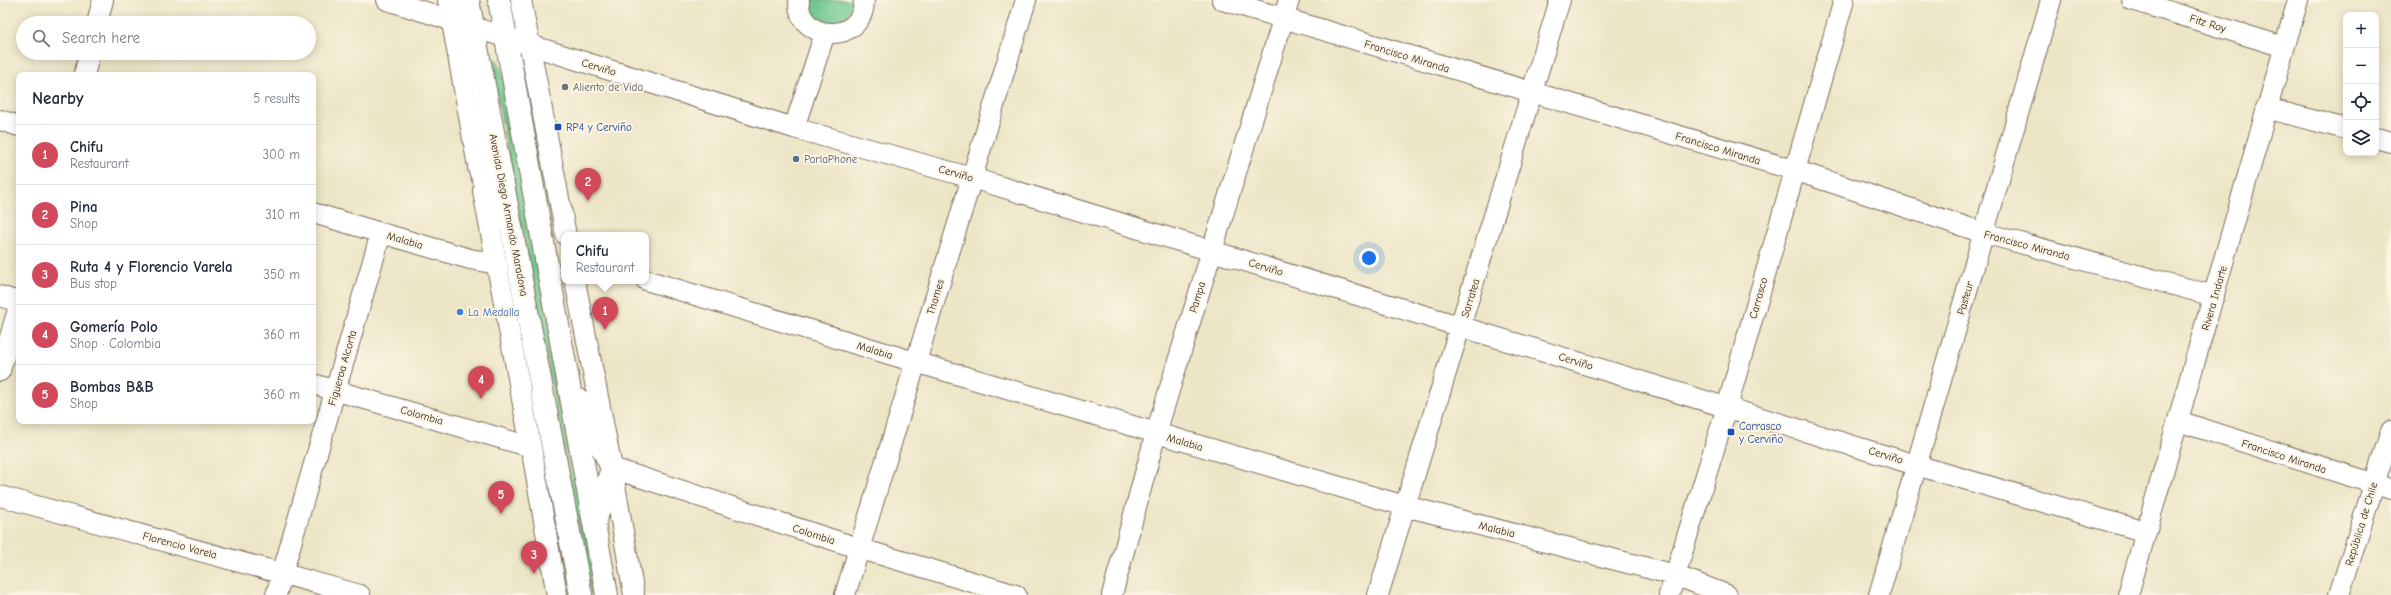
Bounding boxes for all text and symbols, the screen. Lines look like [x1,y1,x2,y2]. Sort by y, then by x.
street label: Fitz Roy [2188,12,2228,35]
map controls [2343,12,2379,156]
button: + [2343,12,2379,48]
search box [16,16,316,60]
icon: search [30,27,52,49]
text: Search here [62,29,140,47]
street label: Francisco Miranda [1363,37,1451,76]
button: − [2343,48,2379,84]
street label: Cerviño [580,56,618,79]
place label: Aliento de Vida [573,81,643,94]
marker: Aliento de Vida [560,82,570,92]
button: locate [2343,84,2379,120]
text: Nearby [32,89,83,108]
text: 5 results [253,91,300,106]
button: layers [2343,120,2379,156]
place label: RP4 y Cerviño [566,121,632,134]
marker: RP4 y Cerviño [553,122,563,132]
street label: Francisco Miranda [1674,129,1762,168]
street label: Avenida Diego Armando Maradona [486,133,531,298]
text: Chifu [70,138,103,156]
text: 1 [42,147,48,162]
text: 300 m [262,147,300,162]
place label: ParlaPhone [804,153,858,166]
marker: ParlaPhone [791,154,801,164]
text: Restaurant [70,156,129,171]
street label: Cerviño [937,162,975,185]
pin: 2 [575,168,601,201]
text: Pina [70,198,98,216]
text: 2 [42,207,48,222]
text: 310 m [265,207,300,222]
text: Shop [70,216,98,231]
street label: Francisco Miranda [1982,228,2071,263]
street label: Malabia [385,229,424,252]
popup [561,232,649,284]
text: Chifu [576,242,609,260]
your location [1359,248,1379,268]
street label: Cerviño [1247,256,1285,279]
text: Ruta 4 y Florencio Varela [70,258,233,276]
text: Restaurant [576,260,634,275]
street label: Rivera Indarte [2199,264,2230,332]
text: 3 [42,267,48,282]
text: 350 m [263,267,300,282]
text: Bus stop [70,276,117,291]
street label: Carrasco [1746,276,1771,320]
street label: Thames [924,277,947,316]
street label: Sarratea [1458,277,1483,319]
street label: Pasteur [1955,279,1977,316]
street label: Pampa [1187,280,1208,314]
pin: 1 [592,297,618,330]
place label: La Medalla [468,306,519,319]
marker: La Medalla [455,307,465,317]
text: Gomería Polo [70,318,158,336]
text: 4 [42,327,48,342]
text: 360 m [263,327,300,342]
street label: Figueroa Alcorta [325,329,359,407]
text: Shop · Colombia [70,336,161,351]
street label: Malabia [855,339,894,362]
street label: Cerviño [1557,350,1595,373]
pin: 4 [468,366,494,399]
text: Bombas B&B [70,378,154,396]
text: 5 [42,387,48,402]
text: 360 m [263,387,300,402]
text: Shop [70,396,98,411]
street label: Colombia [399,403,445,428]
place label: Carrasco y Cerviño [1738,420,1783,446]
marker: Carrasco y Cerviño [1726,427,1736,437]
street label: Malabia [1165,431,1204,454]
street label: Francisco Miranda [2240,437,2328,476]
street label: Cerviño [1867,444,1905,467]
street label: República de Chile [2343,480,2381,568]
pin: 5 [488,481,514,514]
street label: Malabia [1477,519,1516,540]
street label: Colombia [791,522,837,547]
street label: Florencio Varela [141,529,218,562]
pin: 3 [521,541,547,574]

